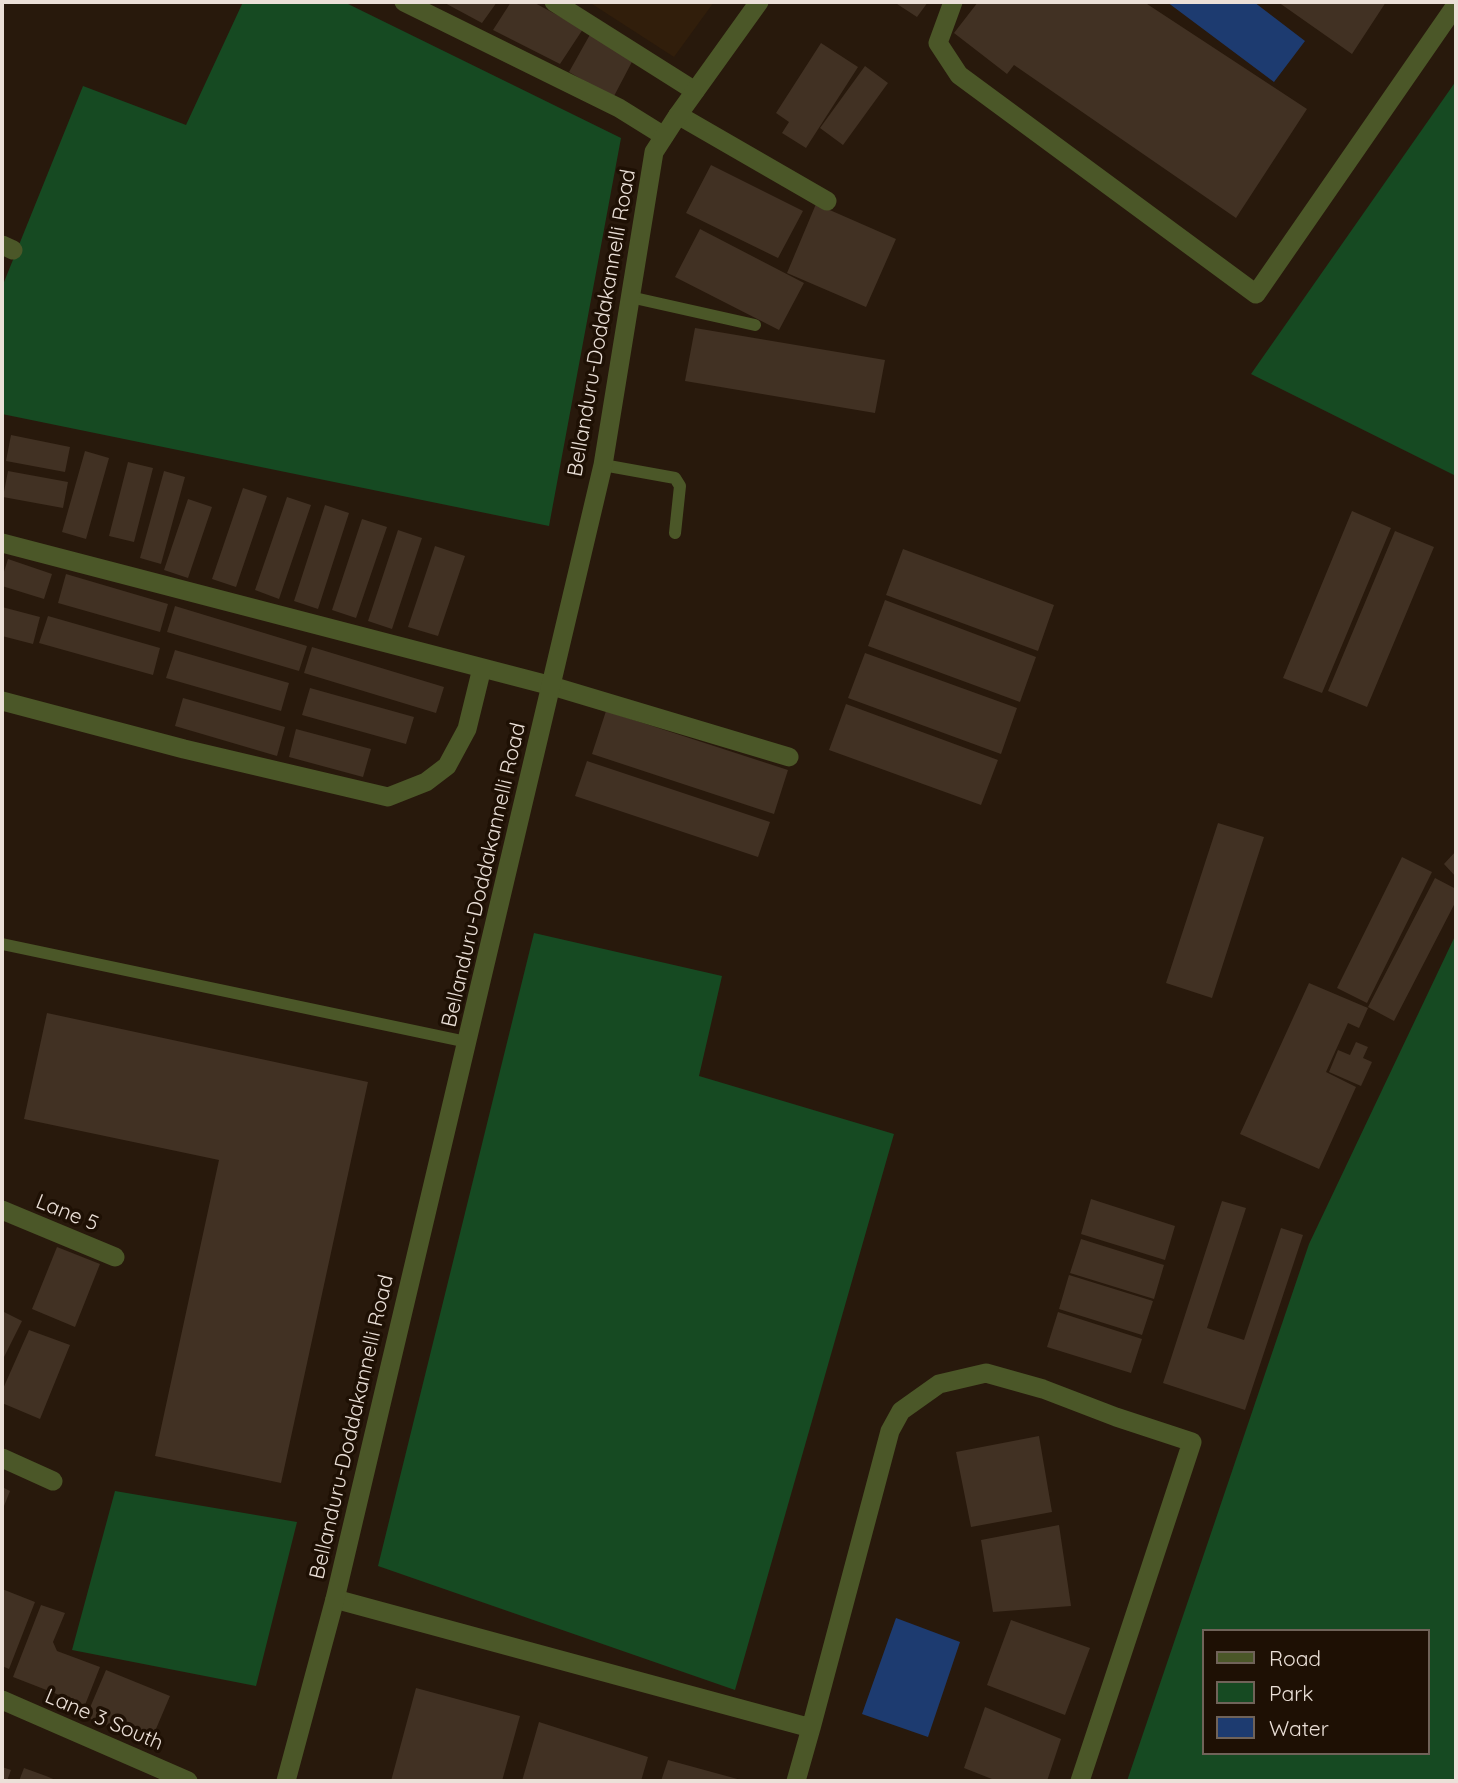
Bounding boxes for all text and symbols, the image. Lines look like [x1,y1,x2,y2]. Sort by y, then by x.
street label: Bellanduru-Doddakannelli Road [563,167,641,479]
street label: Bellanduru-Doddakannelli Road [437,720,531,1030]
street label: Lane 5 [32,1189,102,1237]
street label: Bellanduru-Doddakannelli Road [305,1272,399,1582]
legend [1202,1629,1430,1755]
text: Road [1269,1645,1321,1671]
text: Park [1269,1680,1313,1706]
street label: Lane 3 South [41,1684,167,1756]
text: Water [1269,1715,1329,1741]

